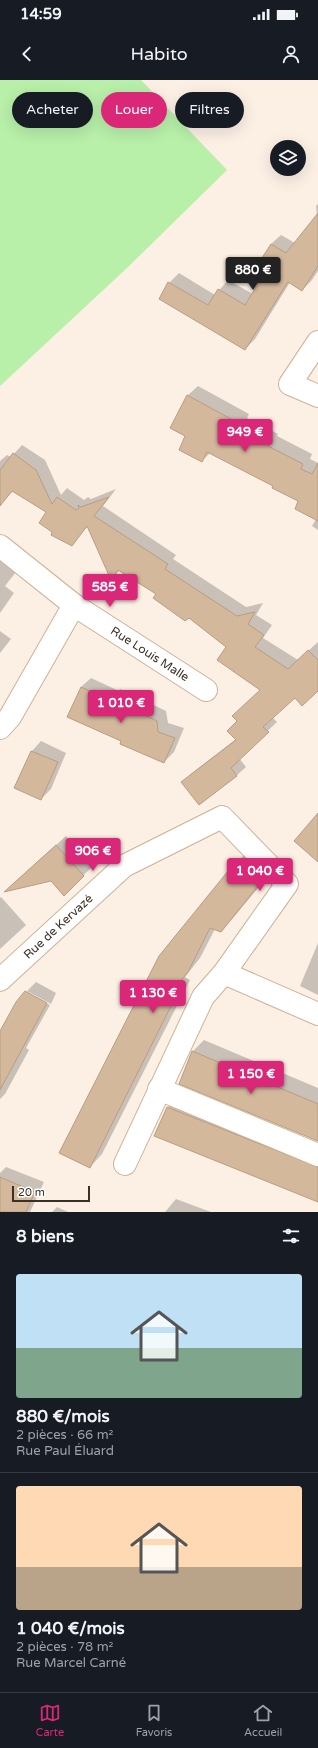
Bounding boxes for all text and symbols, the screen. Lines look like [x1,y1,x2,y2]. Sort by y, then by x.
text: 14:59 [20,5,62,23]
icon: back [16,43,38,65]
text: Habito [130,43,188,65]
icon: person [280,43,302,65]
chip: Acheter [12,92,93,128]
chip: Louer [101,92,167,128]
chip: Filtres [175,92,244,128]
map controls [270,140,306,176]
button: layers [270,140,306,176]
pin: 880 € [225,257,281,291]
text: 880 € [235,262,271,278]
pin: 949 € [217,419,273,453]
text: 949 € [227,424,263,440]
pin: 585 € [82,574,138,608]
text: 585 € [92,579,128,595]
street label: Rue Louis Malle [108,624,192,684]
pin: 1 010 € [84,690,158,724]
text: 1 010 € [97,695,145,711]
pin: 906 € [65,838,121,872]
text: 906 € [75,843,111,859]
pin: 1 040 € [223,858,297,892]
text: 1 040 € [236,863,284,879]
street label: Rue de Kervazé [21,891,96,962]
pin: 1 130 € [116,980,190,1014]
text: 1 130 € [129,985,177,1001]
pin: 1 150 € [214,1061,288,1095]
text: 1 150 € [227,1066,275,1082]
scale bar [12,1184,90,1203]
text: 20 m [18,1186,45,1199]
icon: filters [280,1225,302,1247]
text: 8 biens [16,1226,74,1247]
icon: home [123,1300,195,1372]
text: 880 €/mois [16,1406,110,1427]
text: 2 pièces · 66 m² [16,1427,113,1443]
text: Rue Paul Éluard [16,1443,114,1459]
icon: home [123,1512,195,1584]
text: 1 040 €/mois [16,1618,125,1639]
text: 2 pièces · 78 m² [16,1639,113,1655]
text: Rue Marcel Carné [16,1655,126,1671]
tab: Carte [36,1702,64,1739]
tab: Favoris [136,1702,172,1739]
tab: Accueil [244,1702,282,1739]

